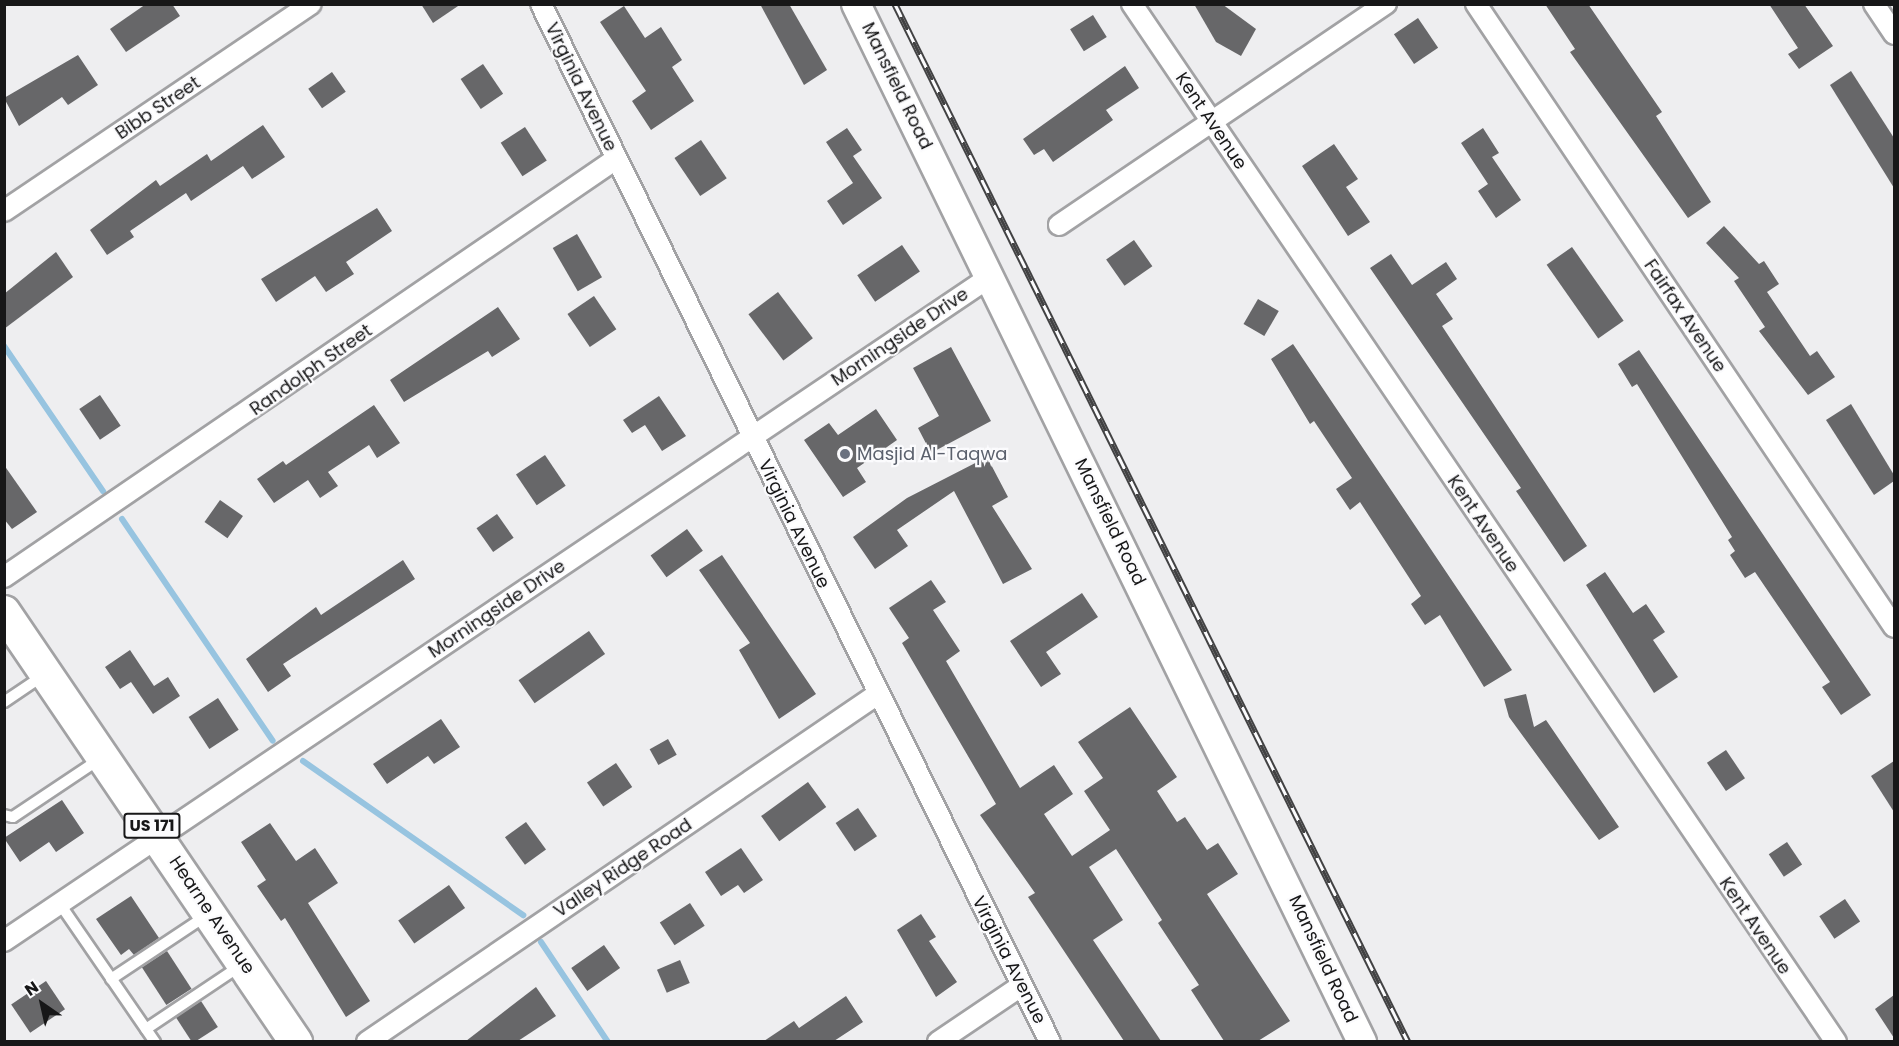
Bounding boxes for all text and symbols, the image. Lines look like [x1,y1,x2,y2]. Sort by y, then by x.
street label: Virginia Avenue [541,19,621,155]
street label: Mansfield Road [857,19,937,153]
street label: Kent Avenue [1171,68,1251,174]
street label: Bibb Street [112,72,204,144]
street label: Fairfax Avenue [1639,255,1731,377]
street label: Morningside Drive [827,283,973,391]
street label: Randolph Street [246,320,376,420]
place label: Masjid Al-Taqwa [857,443,1007,465]
marker: Masjid Al-Taqwa [838,447,852,461]
street label: Mansfield Road [1070,455,1150,589]
street label: Virginia Avenue [754,456,834,592]
street label: Kent Avenue [1443,471,1523,577]
street label: Morningside Drive [424,555,570,663]
road number: US 171 [122,813,182,839]
street label: Valley Ridge Road [550,814,696,922]
street label: Hearne Avenue [165,852,259,978]
street label: Kent Avenue [1715,873,1795,979]
street label: Mansfield Road [1284,892,1362,1026]
street label: Virginia Avenue [968,893,1050,1027]
north arrow [12,974,72,1034]
text: N [20,976,43,1002]

